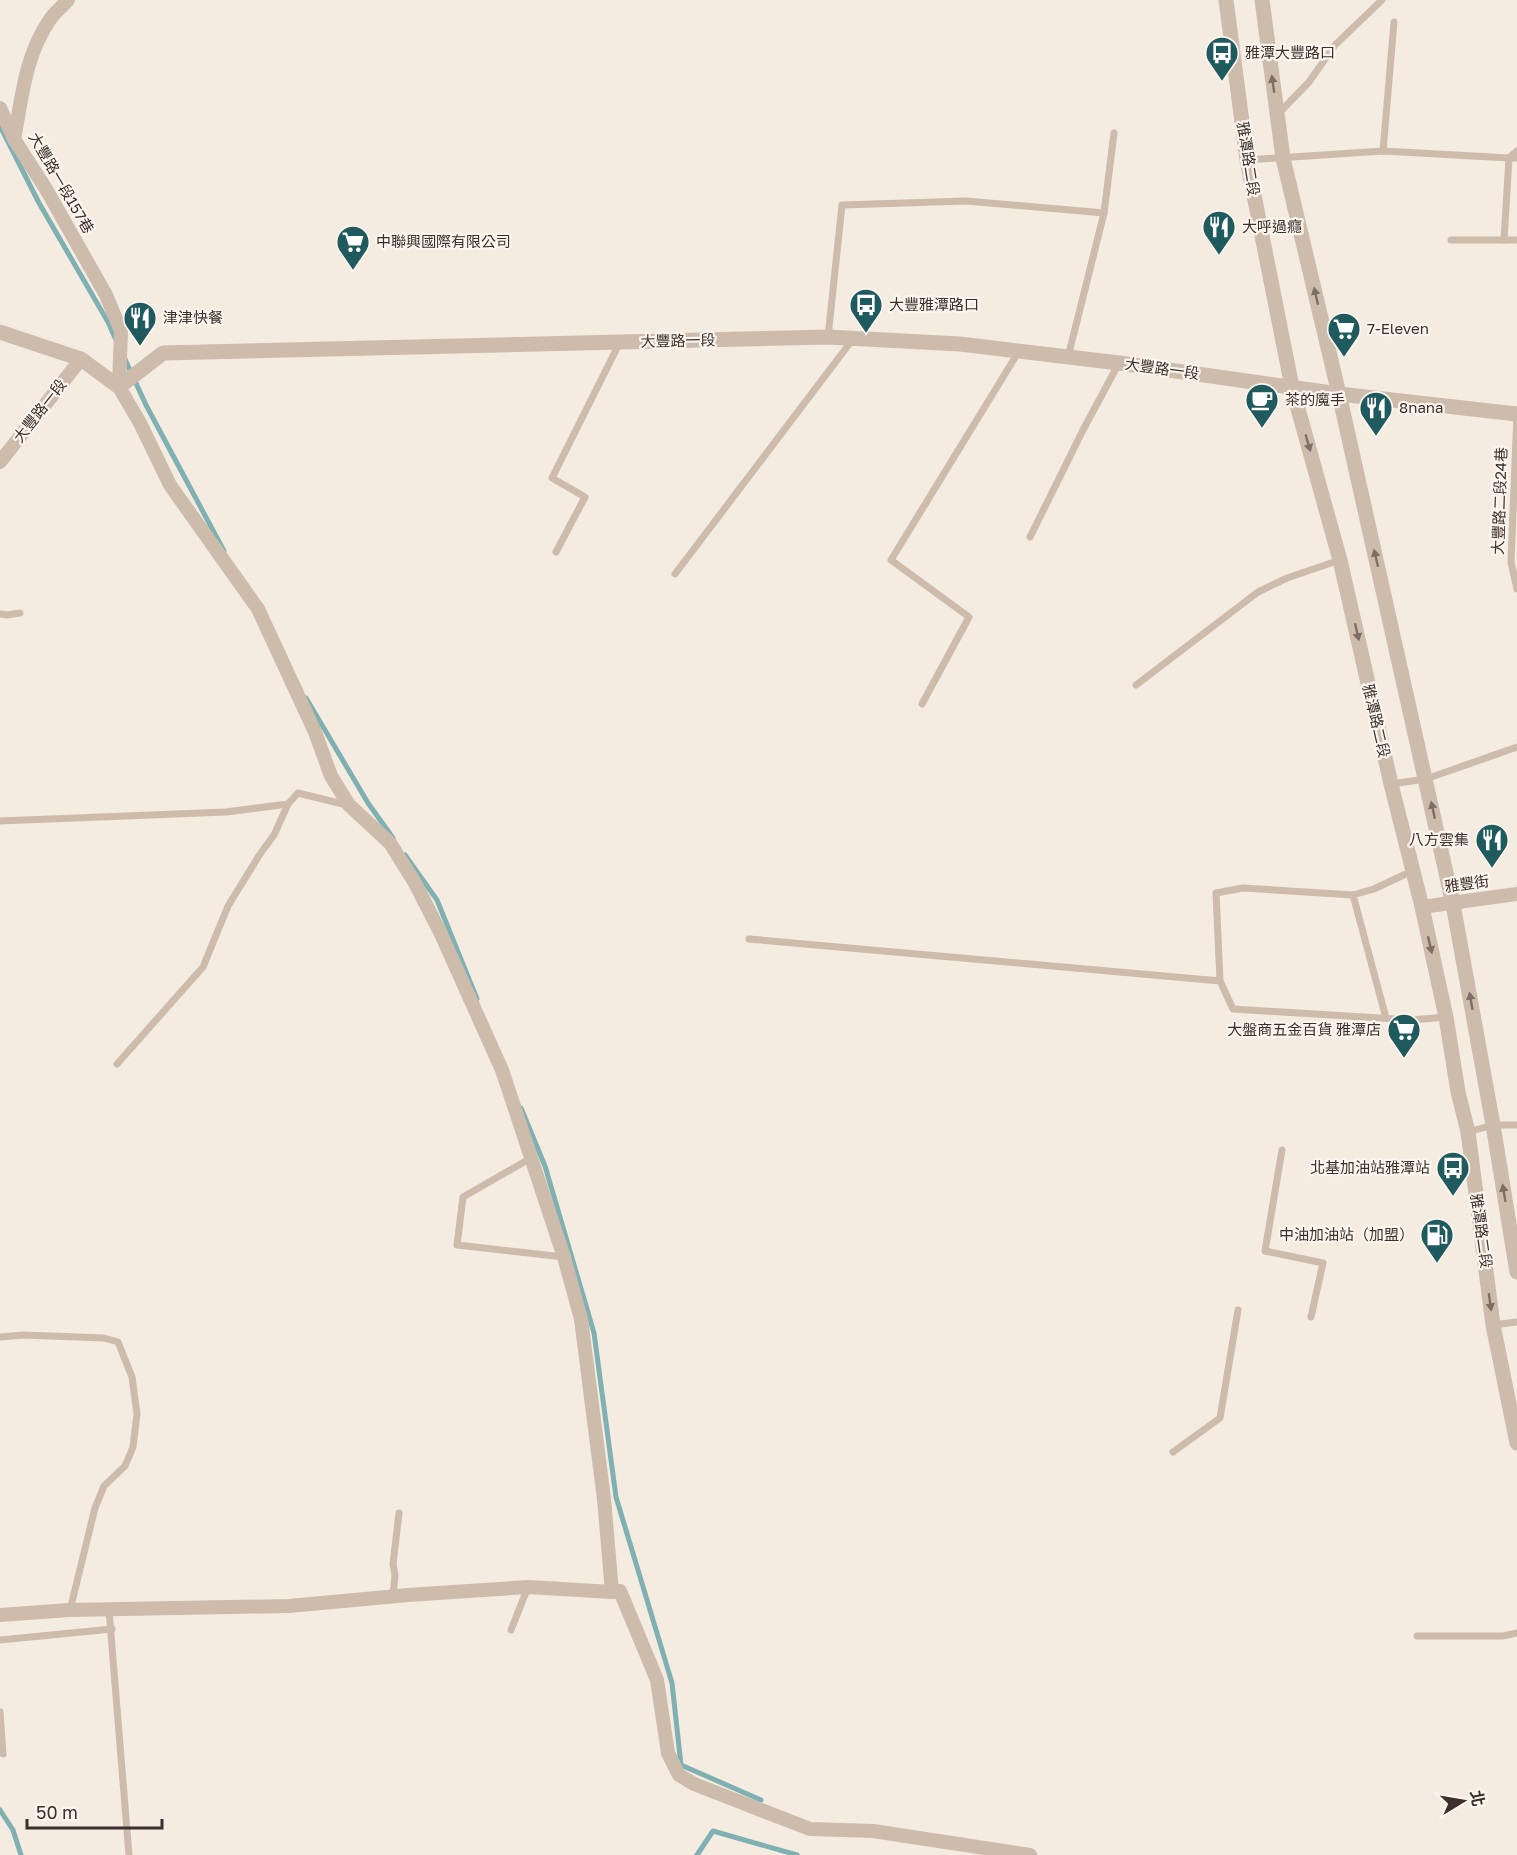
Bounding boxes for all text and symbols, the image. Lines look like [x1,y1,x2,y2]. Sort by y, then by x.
bus stop icon: 雅潭大豐路口 [1204,35,1240,82]
place label: 雅潭大豐路口 [1245,43,1335,61]
one-way arrow [1269,75,1278,94]
street label: 雅潭路二段 [1234,120,1264,197]
street label: 大豐路一段157巷 [26,129,98,236]
restaurant icon: 大呼過癮 [1201,209,1237,256]
place label: 大呼過癮 [1242,217,1302,235]
supermarket icon: 中聯興國際有限公司 [335,224,371,271]
place label: 中聯興國際有限公司 [376,232,511,250]
bus stop icon: 大豐雅潭路口 [848,287,884,334]
one-way arrow [1310,287,1320,305]
place label: 大豐雅潭路口 [889,295,979,313]
restaurant icon: 津津快餐 [122,300,158,347]
place label: 津津快餐 [163,308,223,326]
supermarket icon: 7-Eleven [1326,311,1362,358]
place label: 7-Eleven [1367,319,1429,337]
street label: 大豐路一段 [640,330,716,350]
street label: 大豐路一段 [1124,354,1201,382]
street label: 大豐路一段 [9,375,69,445]
cafe icon: 茶的魔手 [1244,382,1280,429]
place label: 茶的魔手 [1285,390,1345,408]
restaurant icon: 8nana [1358,390,1394,437]
place label: 8nana [1399,398,1444,416]
one-way arrow [1304,435,1313,453]
street label: 大豐路二段24巷 [1488,447,1510,555]
one-way arrow [1371,549,1380,568]
one-way arrow [1352,623,1362,641]
street label: 雅潭路二段 [1360,682,1394,759]
one-way arrow [1427,801,1437,819]
restaurant icon: 八方雲集 [1474,822,1510,869]
place label: 八方雲集 [1409,830,1469,848]
street label: 雅豐街 [1443,871,1490,895]
one-way arrow [1426,935,1435,954]
one-way arrow [1466,992,1475,1011]
supermarket icon: 大盤商五金百貨 雅潭店 [1386,1012,1422,1059]
place label: 大盤商五金百貨 雅潭店 [1227,1020,1381,1038]
bus stop icon: 北基加油站雅潭站 [1435,1150,1471,1197]
place label: 北基加油站雅潭站 [1310,1158,1430,1176]
one-way arrow [1500,1184,1509,1203]
street label: 雅潭路二段 [1468,1192,1496,1269]
fuel station icon: 中油加油站（加盟） [1419,1217,1455,1264]
place label: 中油加油站（加盟） [1279,1225,1414,1243]
one-way arrow [1486,1293,1495,1312]
north arrow [1433,1771,1493,1831]
text: 北 [1466,1788,1489,1808]
scale bar [27,1792,162,1830]
text: 50 m [36,1801,78,1823]

